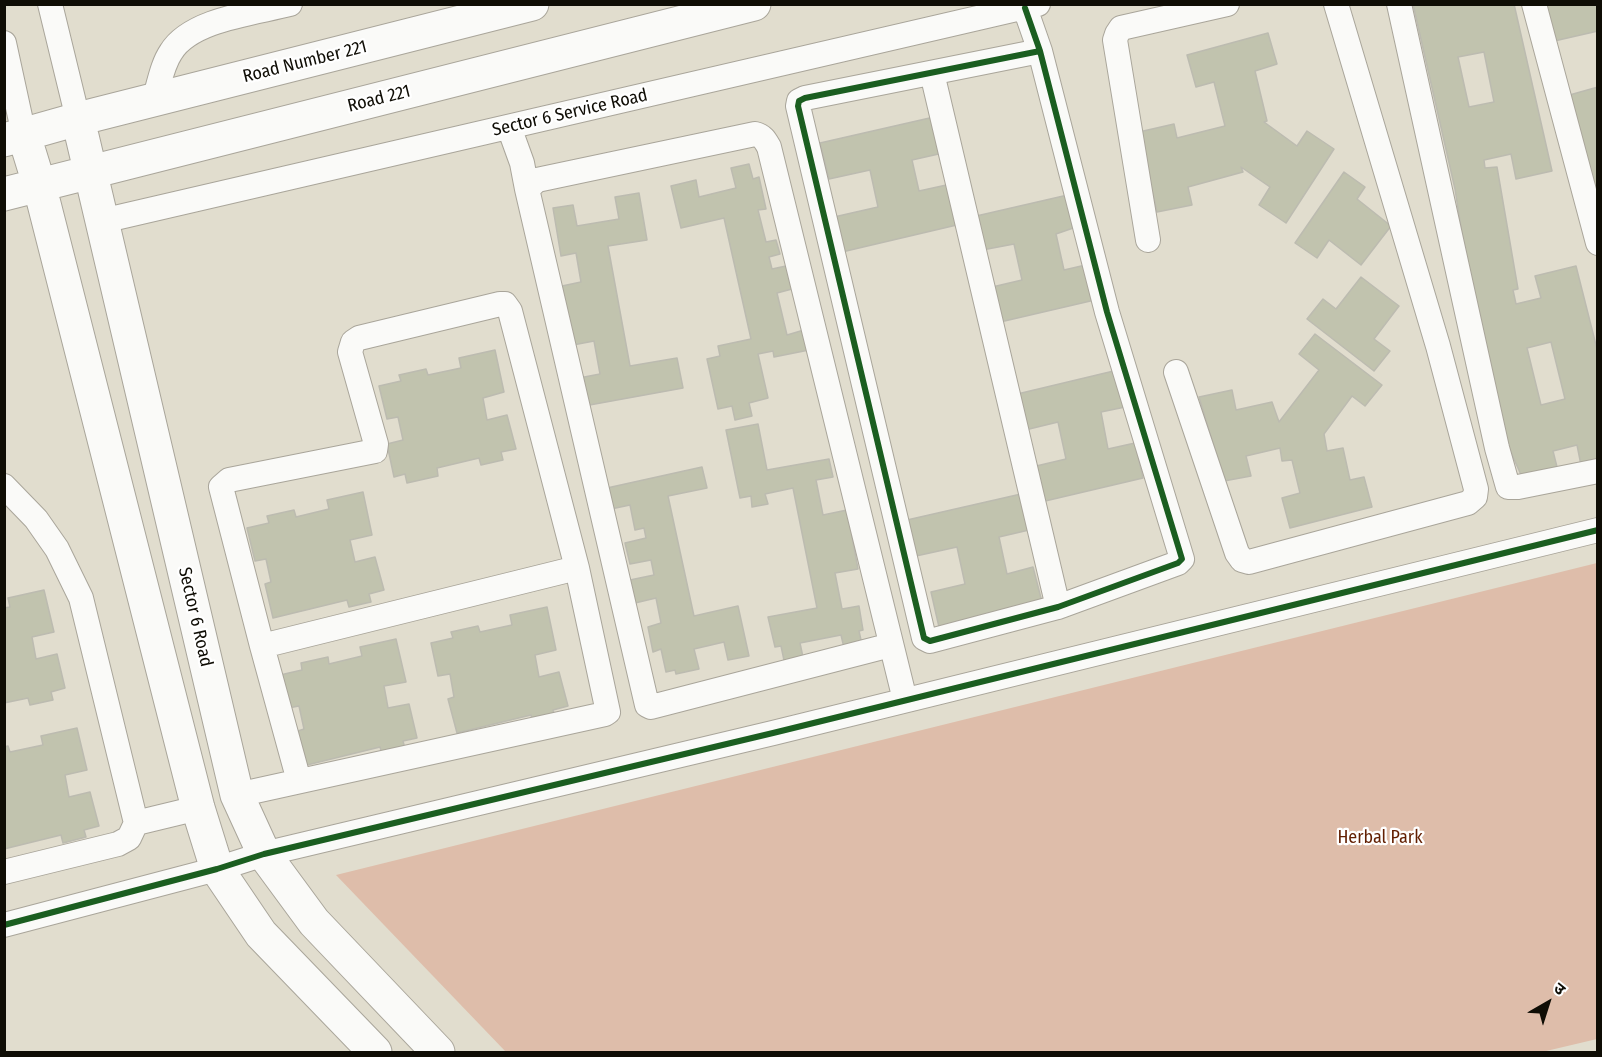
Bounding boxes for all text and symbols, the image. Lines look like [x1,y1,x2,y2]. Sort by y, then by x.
street label: Road Number 221 [241,36,369,88]
street label: Road 221 [345,81,413,117]
street label: Sector 6 Service Road [490,85,650,141]
street label: Sector 6 Road [173,565,217,669]
park label: Herbal Park [1337,827,1423,849]
north arrow [1518,973,1578,1033]
text: उ [1550,978,1569,999]

